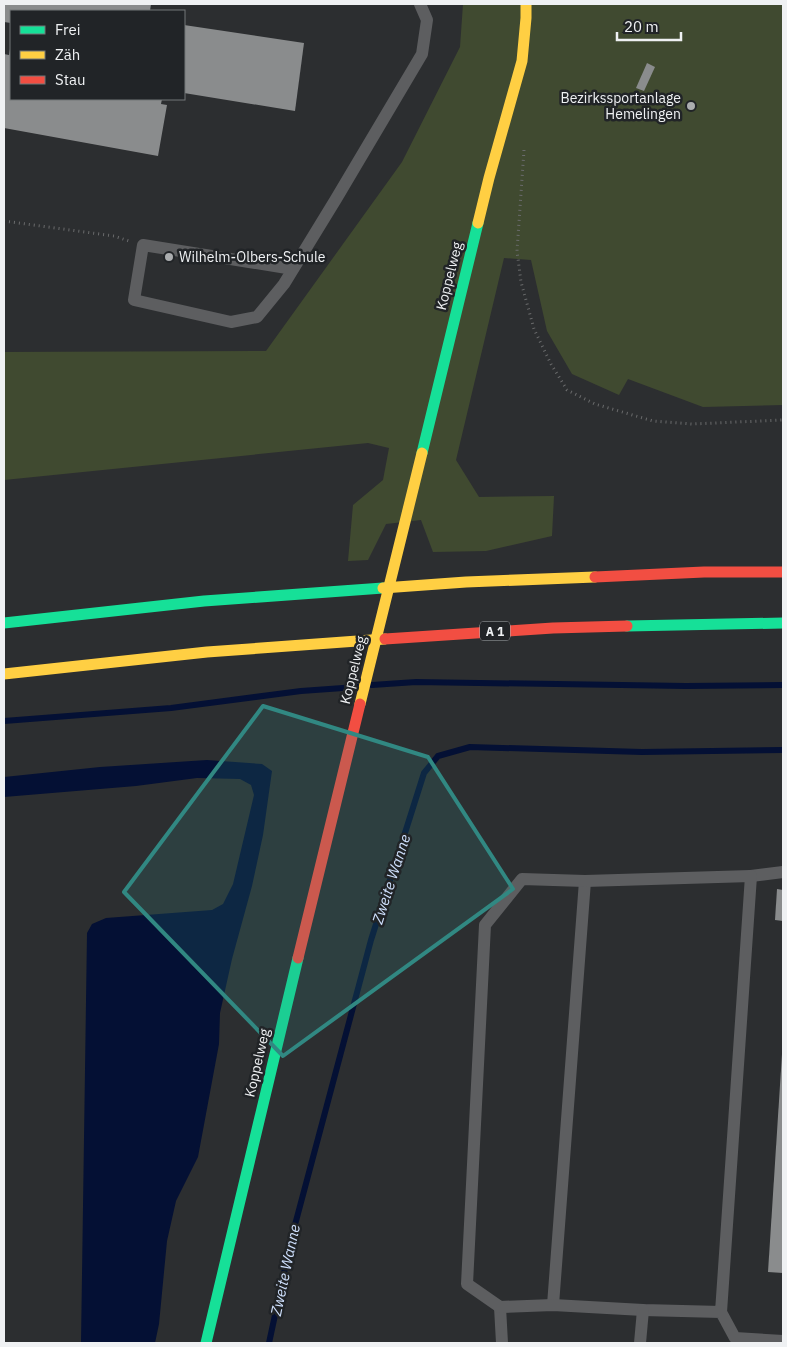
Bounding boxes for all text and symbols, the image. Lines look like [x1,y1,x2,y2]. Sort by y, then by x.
legend [10,10,185,100]
scale bar [617,10,681,42]
text: 20 m [624,17,659,36]
text: Frei [55,20,81,39]
text: Zäh [55,45,80,64]
text: Stau [55,70,86,89]
place label: Bezirkssportanlage Hemelingen [561,89,681,123]
marker: Bezirkssportanlage Hemelingen [685,100,697,112]
street label: Koppelweg [432,239,466,312]
place label: Wilhelm-Olbers-Schule [179,248,326,266]
marker: Wilhelm-Olbers-Schule [163,251,175,263]
road number: A 1 [480,622,510,640]
street label: Koppelweg [336,633,370,706]
water label: Zweite Wanne [367,832,414,927]
street label: Koppelweg [240,1026,274,1099]
water label: Zweite Wanne [266,1222,304,1318]

